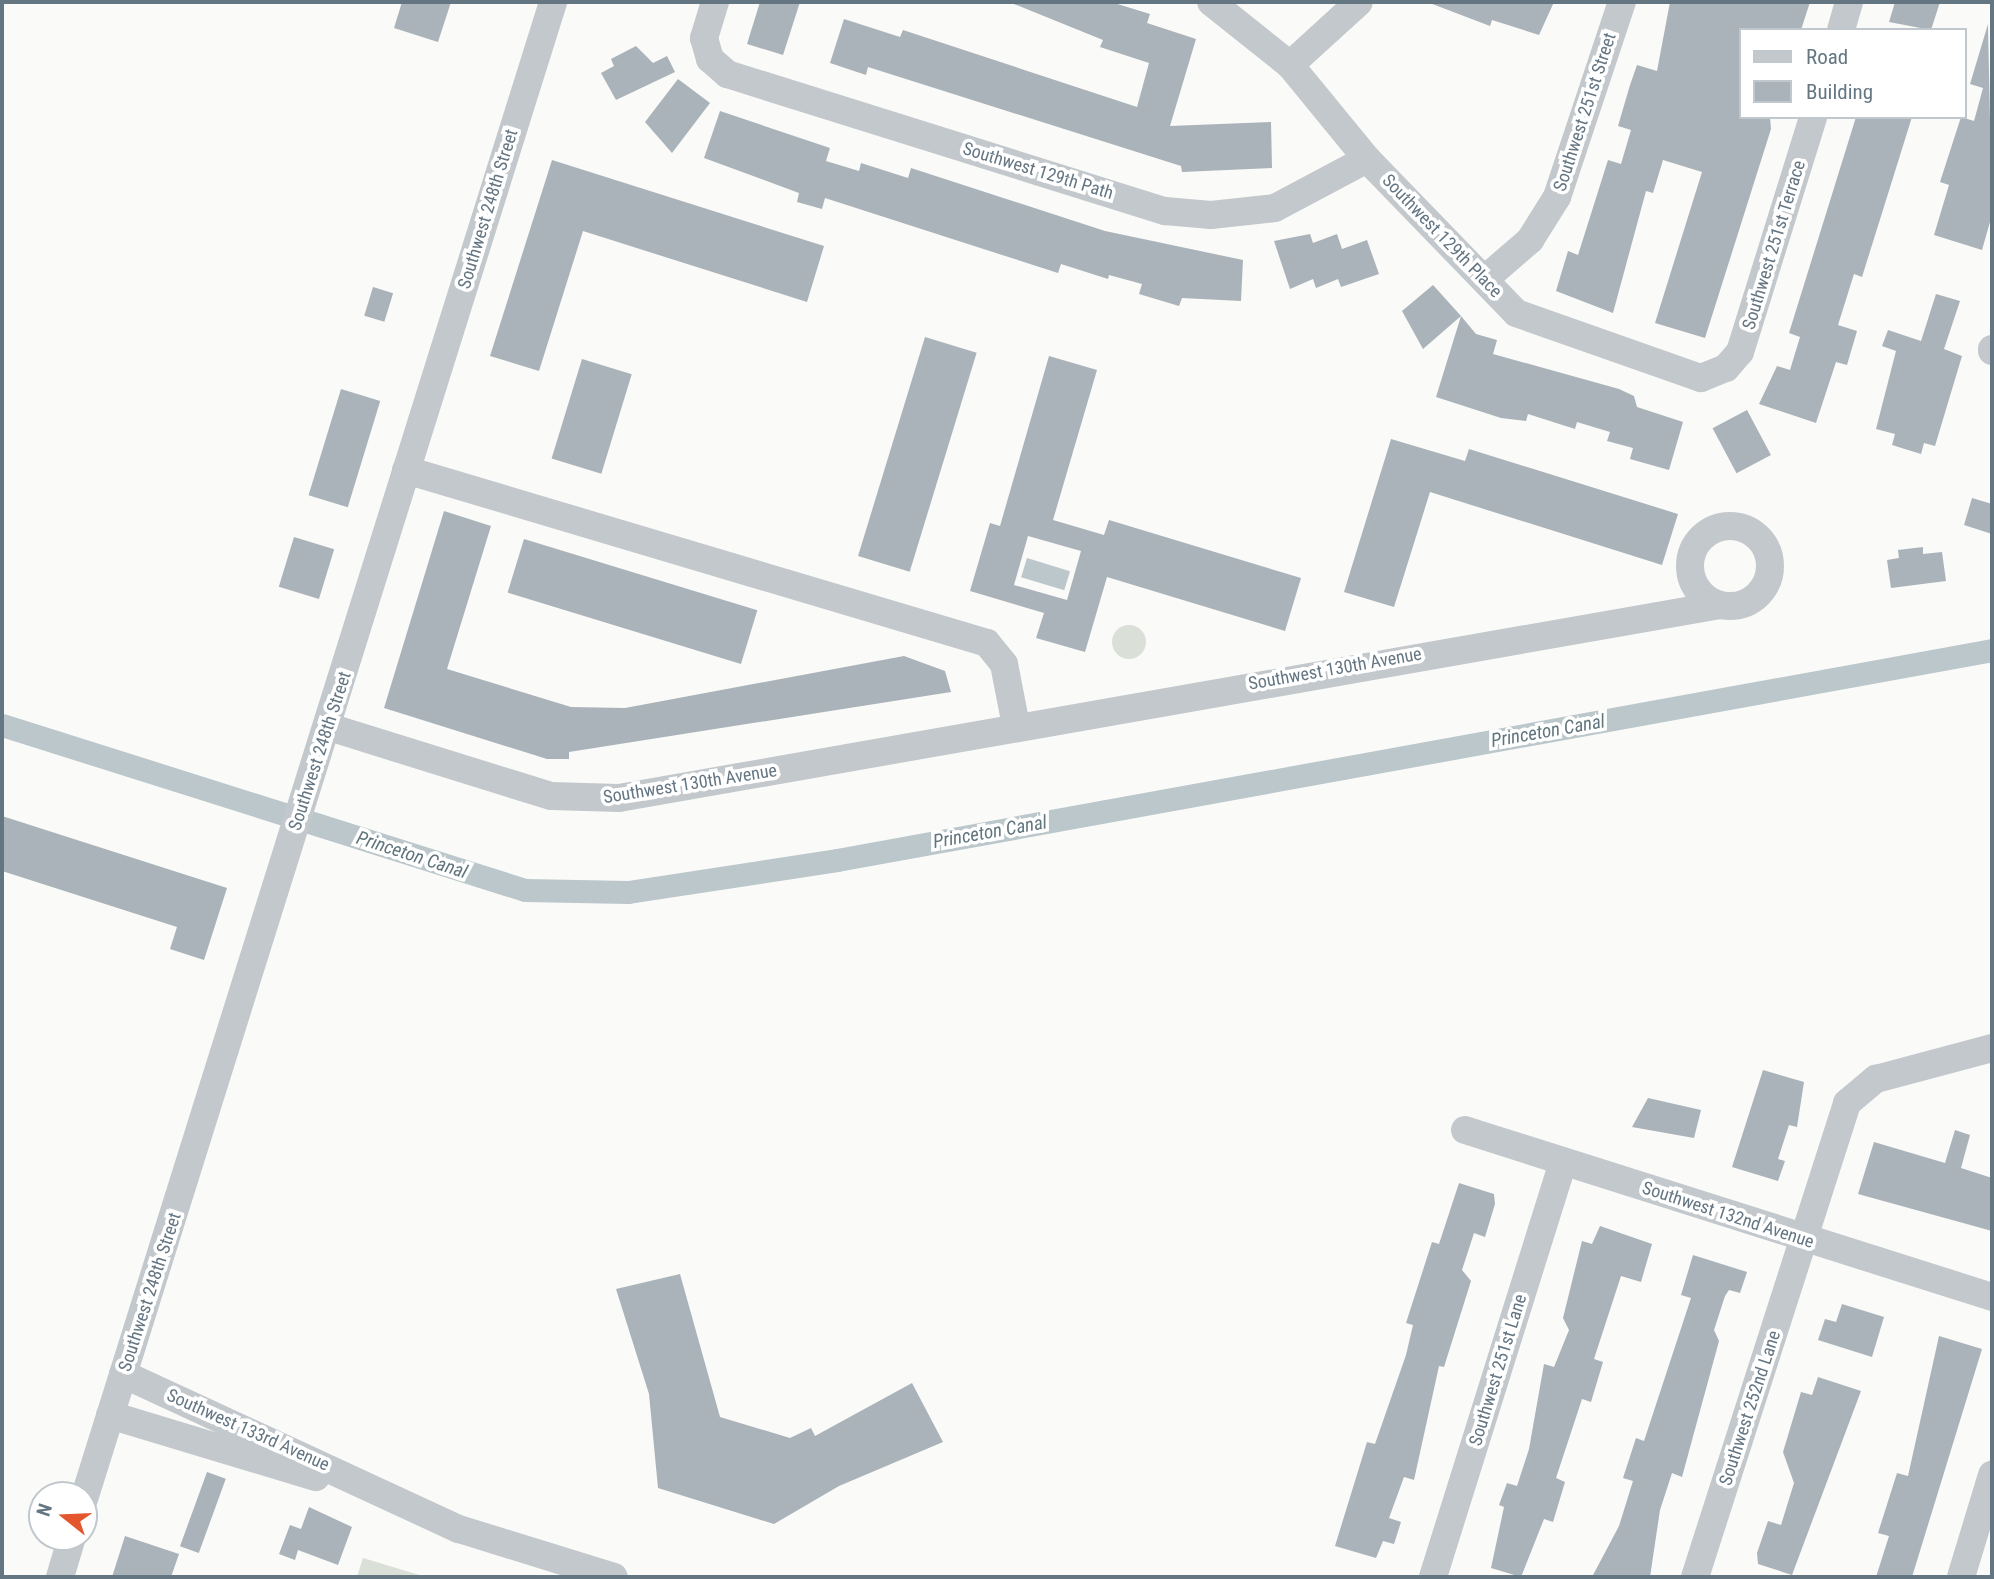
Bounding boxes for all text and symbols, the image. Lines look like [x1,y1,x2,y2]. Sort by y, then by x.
legend [1738,28,1966,119]
street label: Southwest 251st Street [1549,30,1621,194]
text: Road [1806,45,1848,69]
text: Building [1806,80,1873,104]
street label: Southwest 248th Street [453,127,523,291]
street label: Southwest 129th Path [960,138,1116,204]
street label: Southwest 251st Terrace [1738,158,1810,332]
street label: Southwest 129th Place [1378,170,1506,302]
street label: Southwest 130th Avenue [1247,643,1423,695]
street label: Southwest 248th Street [284,669,356,833]
water label: Princeton Canal [1489,710,1607,752]
street label: Southwest 130th Avenue [602,760,778,808]
water label: Princeton Canal [931,811,1049,853]
water label: Princeton Canal [354,826,470,884]
street label: Southwest 132nd Avenue [1639,1177,1817,1253]
street label: Southwest 248th Street [114,1210,186,1374]
street label: Southwest 251st Lane [1465,1292,1531,1448]
street label: Southwest 252nd Lane [1715,1328,1785,1488]
street label: Southwest 133rd Avenue [163,1384,333,1476]
north arrow [28,1481,98,1551]
text: N [32,1501,57,1519]

